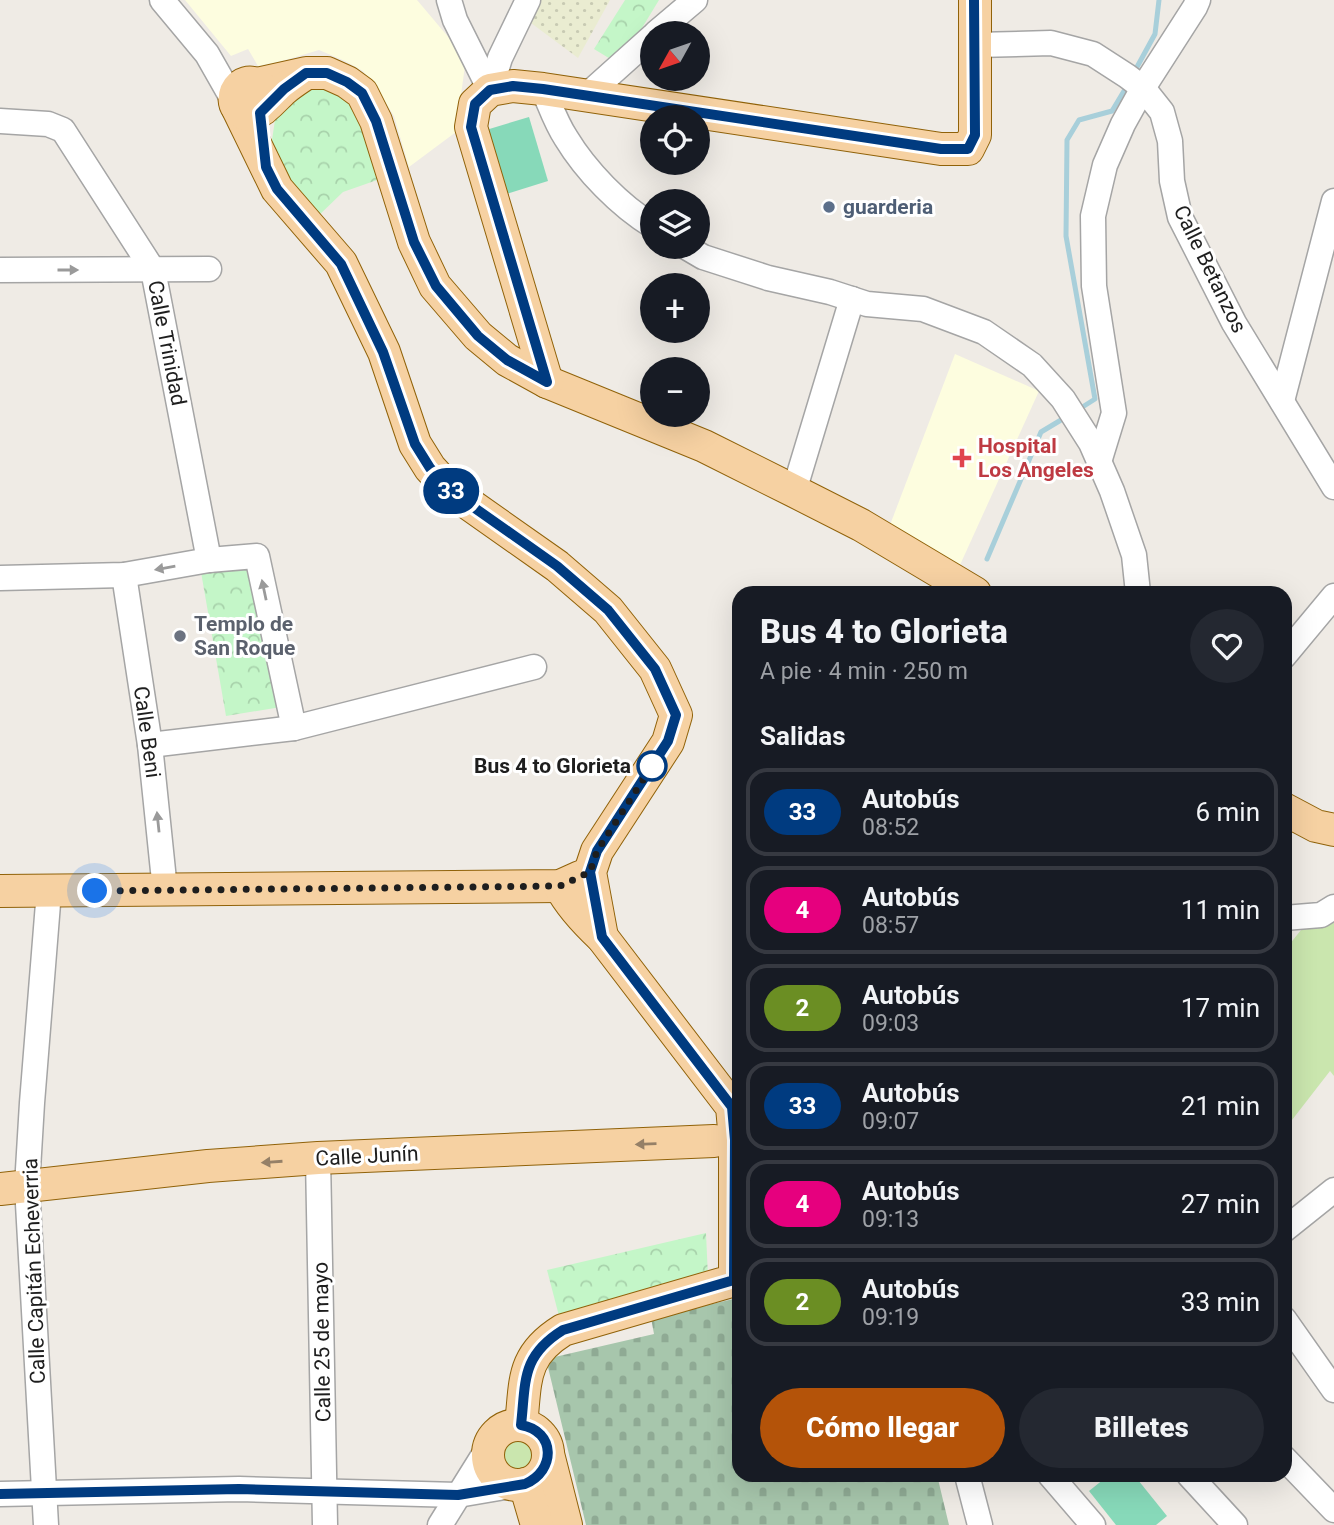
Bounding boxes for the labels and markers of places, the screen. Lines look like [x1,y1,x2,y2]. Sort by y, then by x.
place label: guarderia [843,195,933,219]
marker: guarderia [821,199,837,215]
place label: Hospital Los Angeles [978,434,1094,482]
marker: Hospital Los Angeles [952,448,972,468]
place label: Templo de San Roque [194,612,295,660]
marker: Templo de San Roque [172,628,188,644]
marker: Bus 4 to Glorieta [637,751,667,781]
place label: Bus 4 to Glorieta [474,754,631,778]

